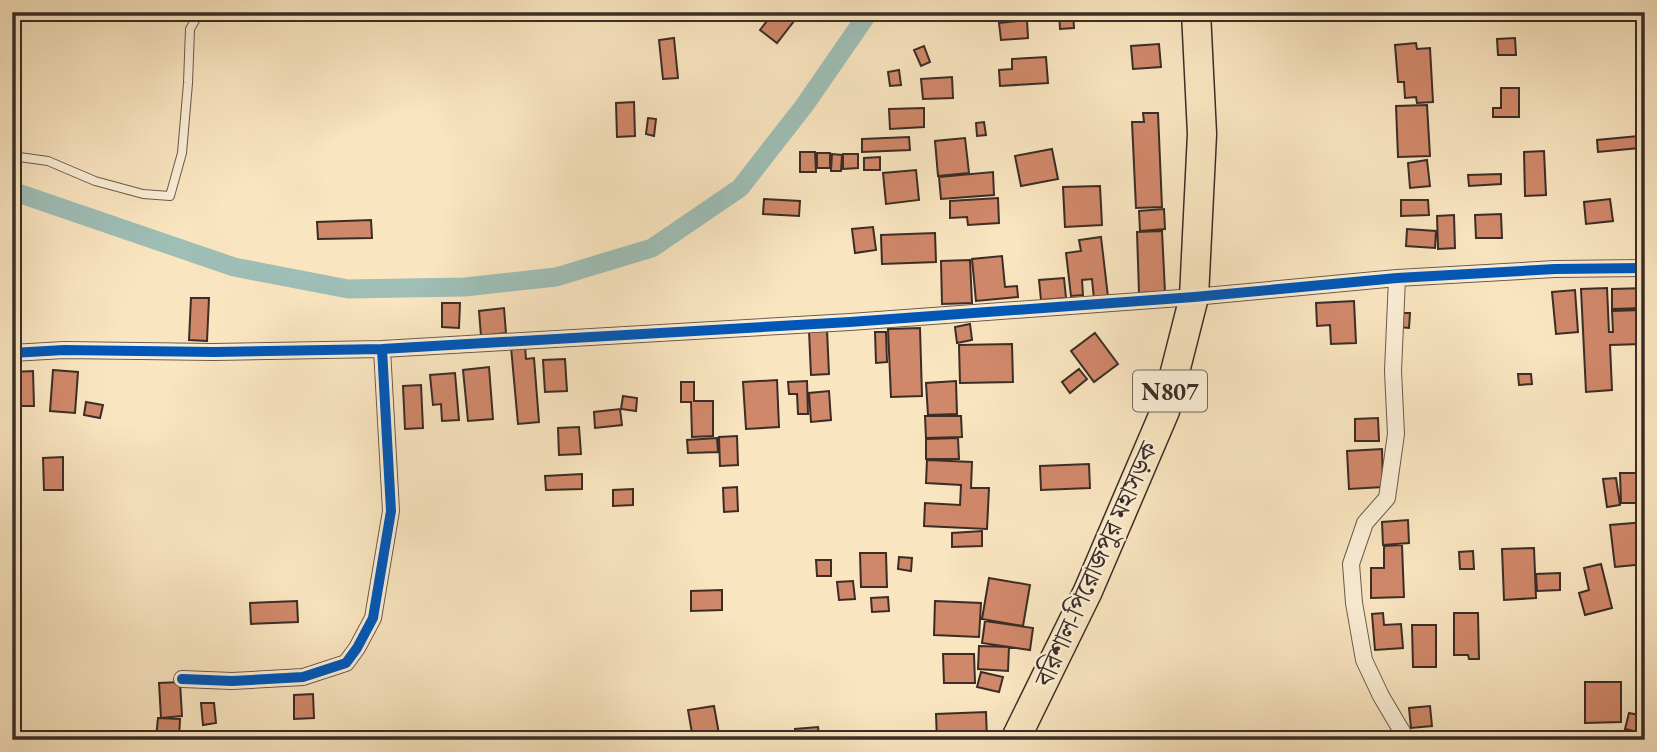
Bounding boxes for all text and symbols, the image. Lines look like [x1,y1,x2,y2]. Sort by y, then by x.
road number: N807 [1133,370,1207,412]
street label: বরিশাল-পিরোজপুর মহাসড়ক [1026,435,1166,693]

